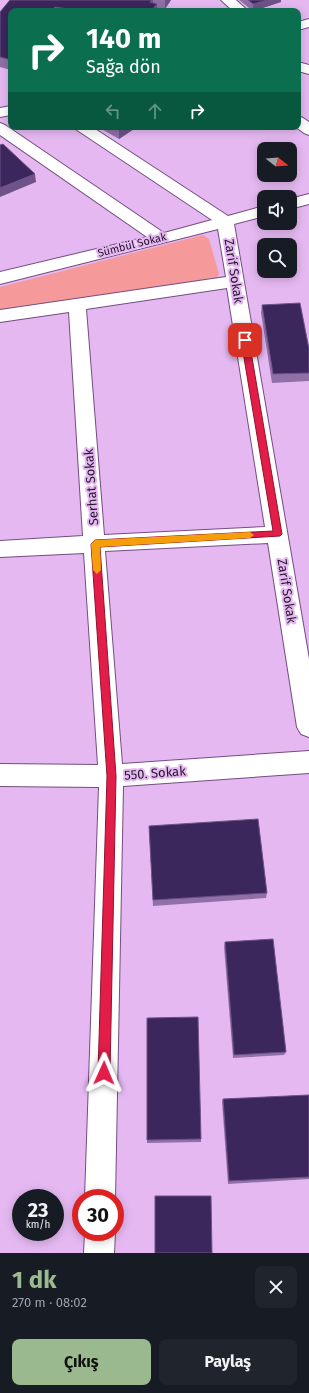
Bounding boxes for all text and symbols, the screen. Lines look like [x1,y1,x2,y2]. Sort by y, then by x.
text: 140 m [86,22,162,55]
icon: right [20,24,72,76]
text: Sağa dön [86,56,161,78]
icon: left [102,100,124,122]
icon: ahead [144,100,166,122]
icon: right [186,100,208,122]
north arrow [257,142,297,182]
map controls [257,142,297,278]
button: sound [257,190,297,230]
street label: Sümbül Sokak [96,230,168,260]
street label: Zarif Sokak [222,238,247,305]
button: search [257,238,297,278]
pin [228,323,262,357]
icon: arrive [234,329,256,351]
street label: Serhat Sokak [81,448,101,526]
street label: Zarif Sokak [275,558,300,625]
street label: 550. Sokak [124,763,187,783]
position arrow [83,1052,125,1094]
speed limit sign: 30 [72,1189,124,1241]
text: 23 [28,1198,48,1222]
text: km/h [26,1219,50,1231]
text: 1 dk [12,1266,56,1294]
button: close [255,1266,297,1308]
text: 270 m · 08:02 [12,1295,87,1310]
button: Çıkış [12,1339,151,1385]
button: Paylaş [159,1339,297,1385]

